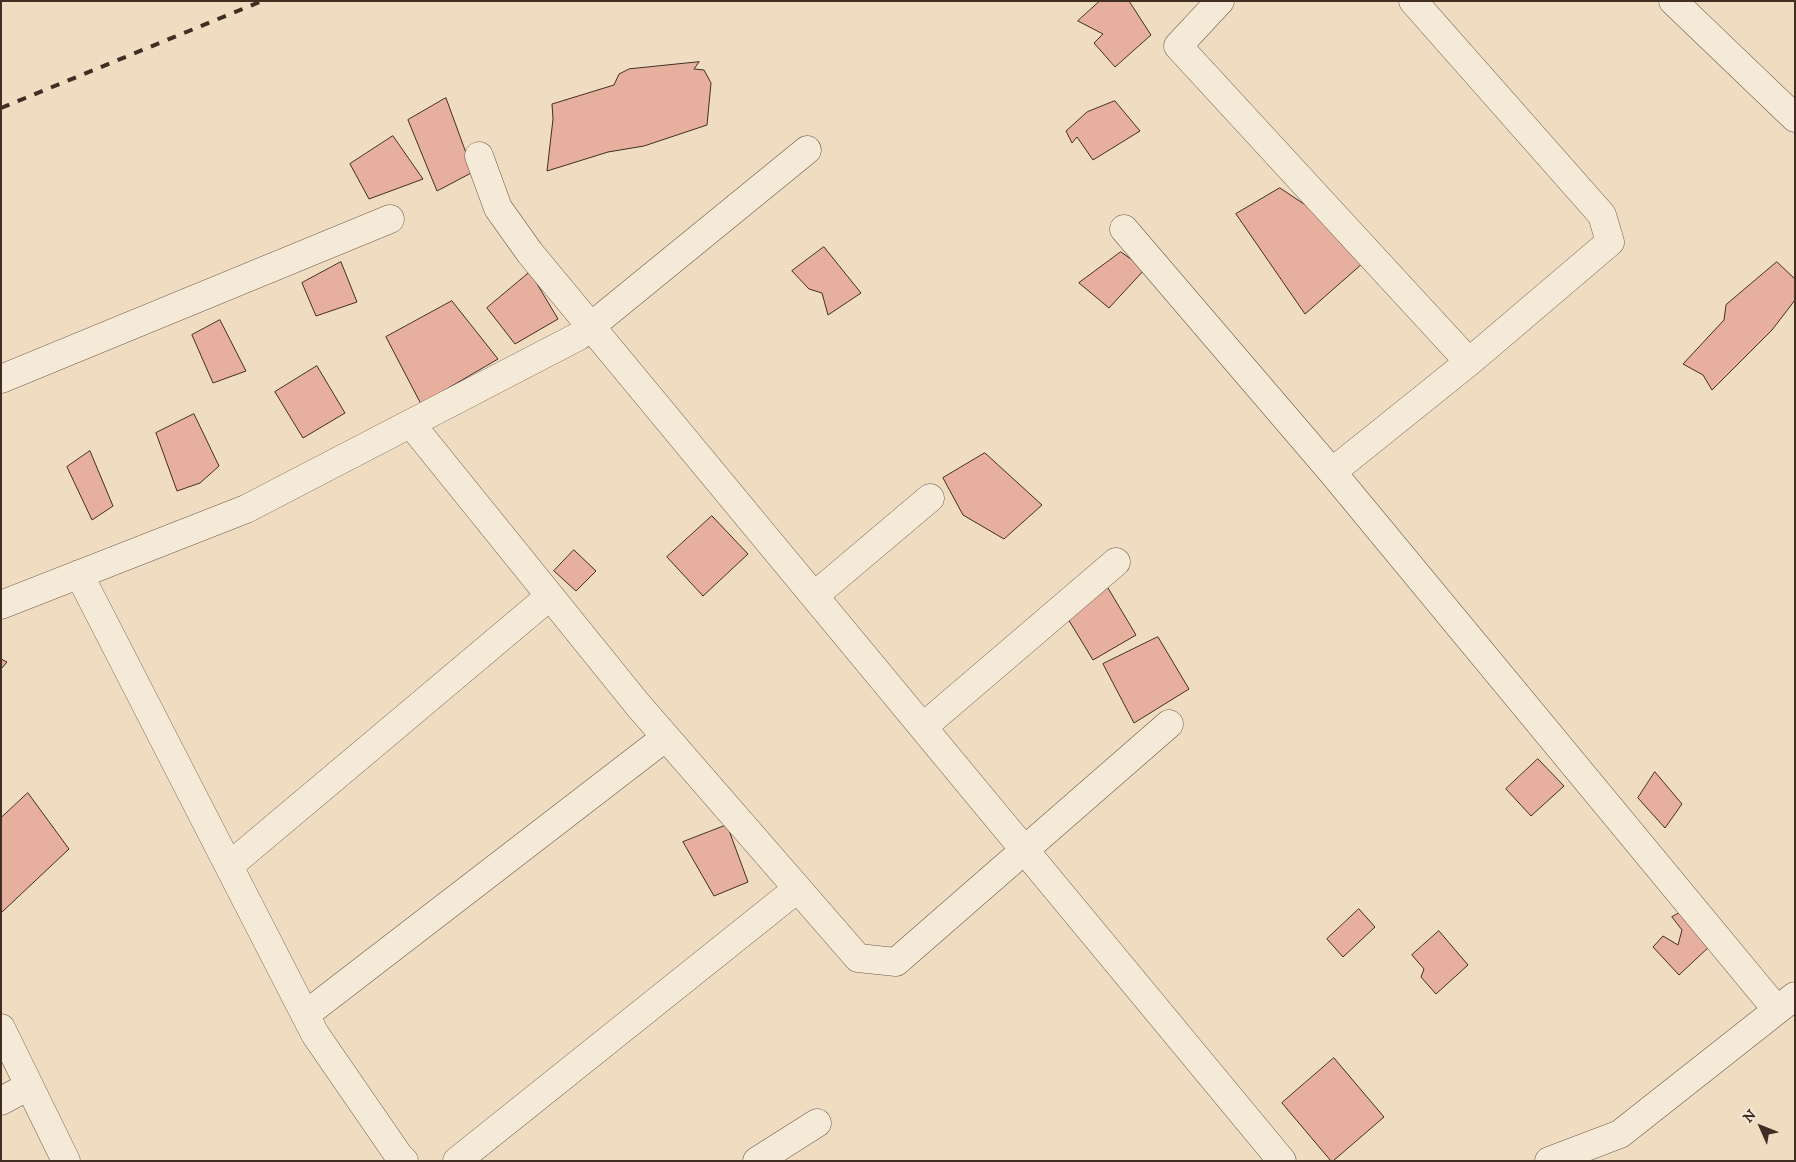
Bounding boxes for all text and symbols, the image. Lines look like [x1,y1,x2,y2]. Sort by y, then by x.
north arrow [1736,1102,1786,1152]
text: N [1740,1106,1761,1127]

